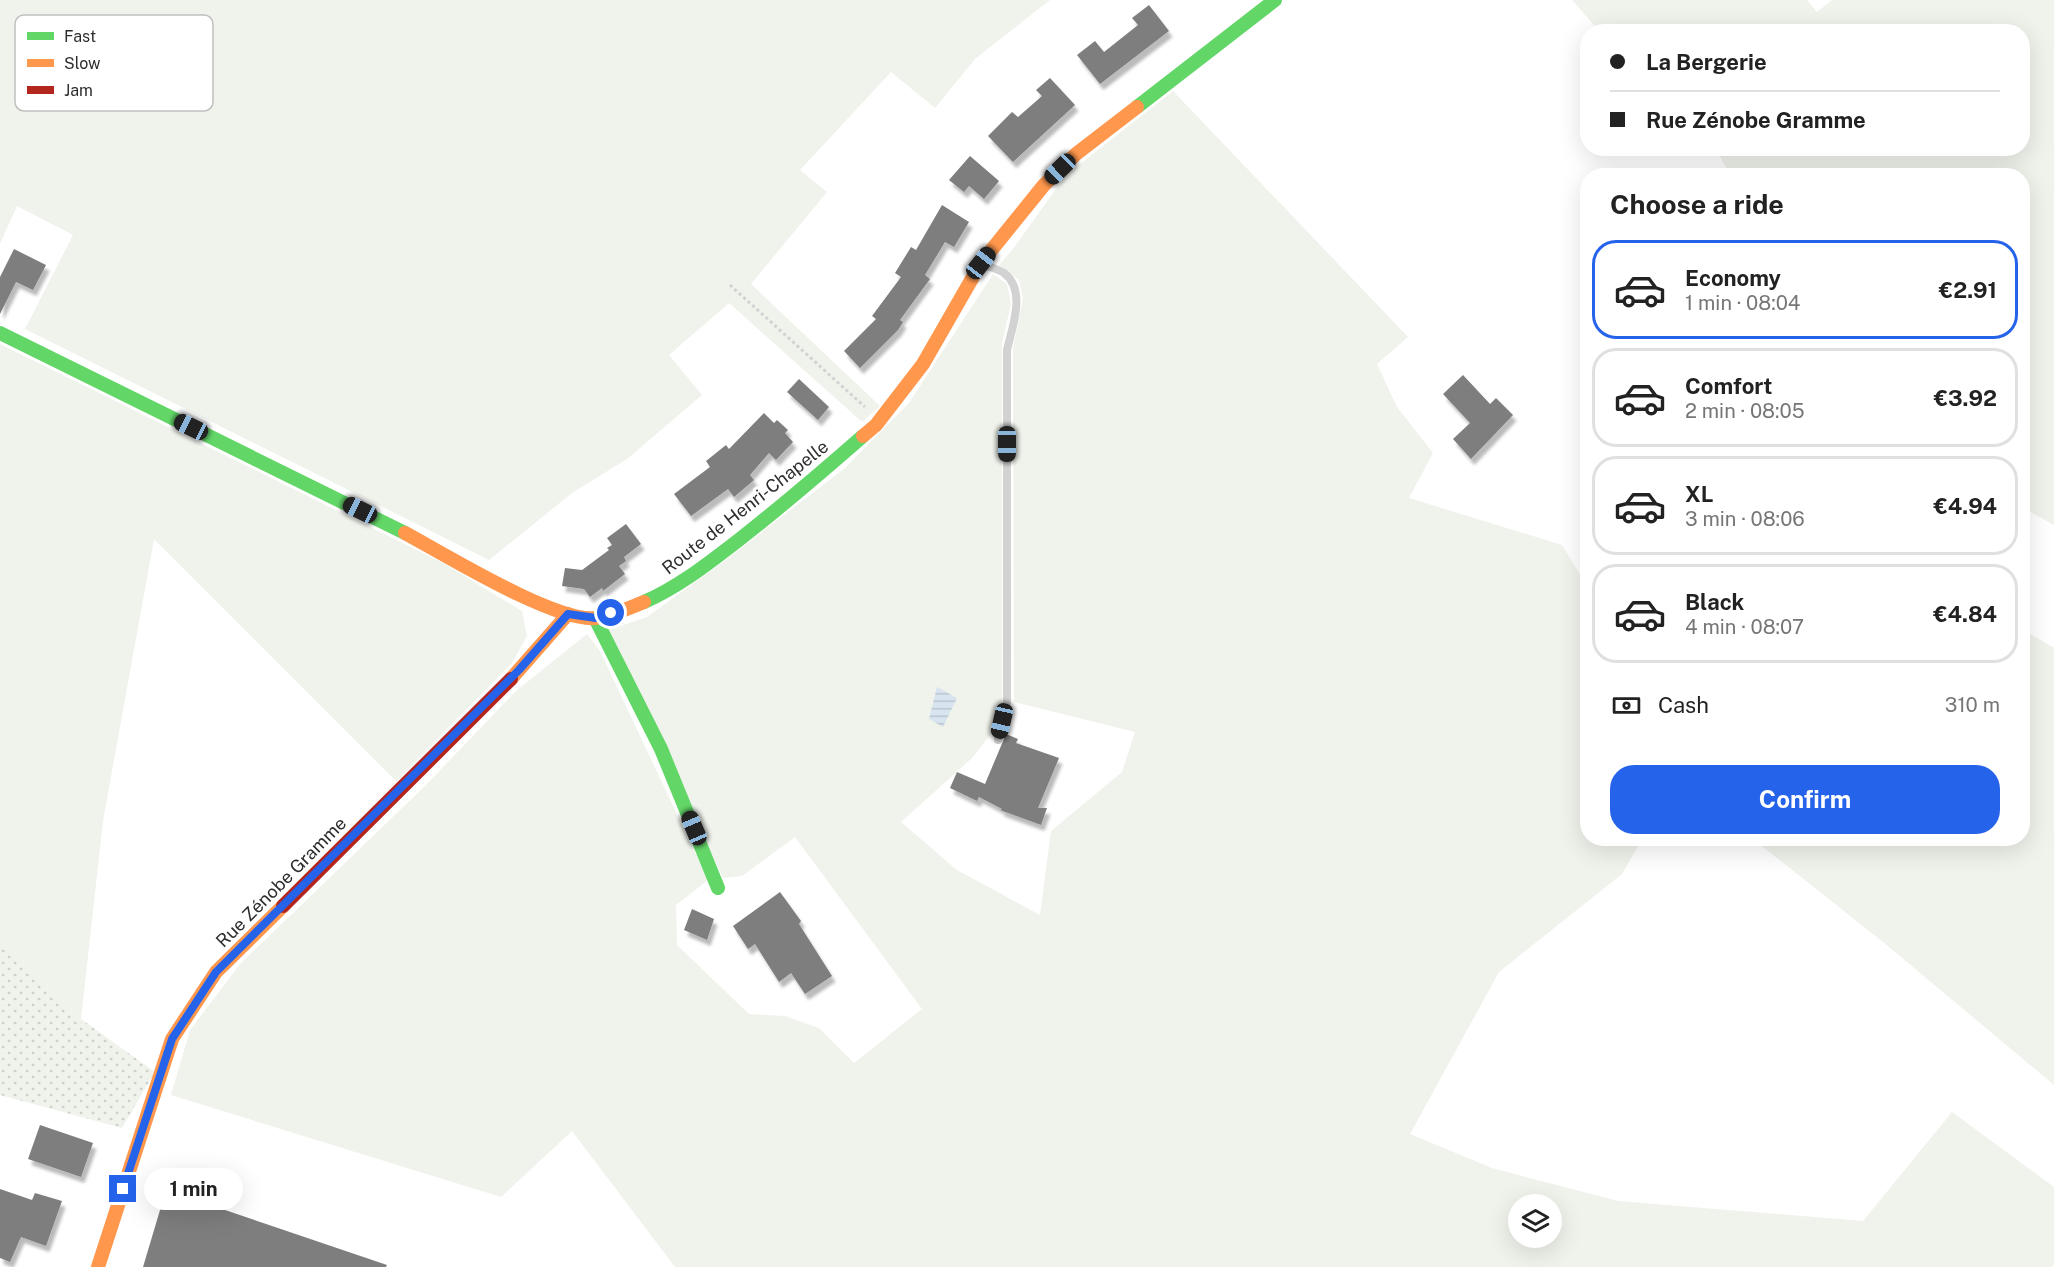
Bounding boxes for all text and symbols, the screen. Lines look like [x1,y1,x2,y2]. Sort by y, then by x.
legend [15,15,213,111]
text: Fast [64,27,96,46]
text: La Bergerie [1646,49,1767,75]
text: Slow [64,54,101,73]
text: Jam [64,81,93,100]
text: Rue Zénobe Gramme [1646,107,1866,133]
car [1041,150,1079,188]
text: Choose a ride [1610,188,1784,220]
car [963,243,999,283]
icon: car [1613,263,1667,317]
text: Economy [1685,265,1781,291]
text: €2.91 [1939,277,1997,303]
text: 1 min · 08:04 [1685,291,1800,315]
icon: car [1613,371,1667,425]
text: Comfort [1685,373,1772,399]
text: €3.92 [1934,385,1997,411]
text: 2 min · 08:05 [1685,399,1805,423]
car [171,411,211,443]
car [998,426,1016,462]
street label: Route de Henri-Chapelle [658,436,832,578]
icon: car [1613,479,1667,533]
text: XL [1685,481,1713,507]
text: €4.94 [1933,493,1997,519]
car [340,494,380,526]
text: 3 min · 08:06 [1685,507,1805,531]
icon: car [1613,587,1667,641]
text: Black [1685,589,1744,615]
route start [597,599,624,626]
text: €4.84 [1933,601,1997,627]
text: 4 min · 08:07 [1685,615,1804,639]
icon: cash [1610,689,1643,722]
text: Cash [1658,692,1709,718]
text: 310 m [1945,693,2000,717]
car [989,701,1015,741]
button: Confirm [1610,765,2000,834]
car [679,808,709,848]
street label: Rue Zénobe Gramme [212,813,350,951]
callout: 1 min [144,1168,243,1210]
route end [109,1175,136,1202]
text: 1 min [169,1177,218,1201]
map controls [1508,1194,1562,1248]
button: layers [1508,1194,1562,1248]

